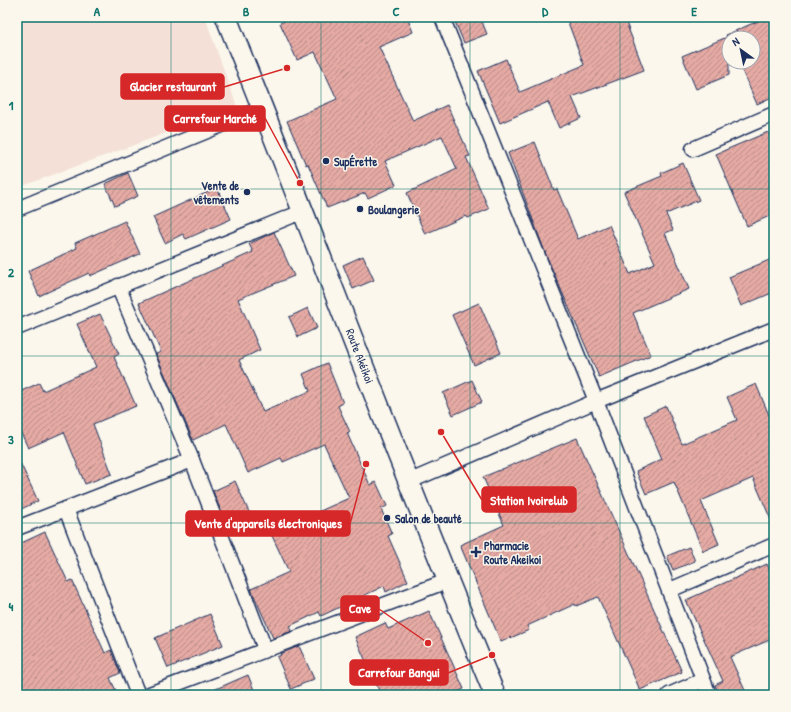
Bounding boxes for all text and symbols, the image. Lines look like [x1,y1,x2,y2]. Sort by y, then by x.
text: A [94,2,101,20]
text: B [243,2,250,20]
text: C [392,2,400,20]
text: D [542,2,549,20]
text: E [691,2,697,20]
north arrow [721,30,761,70]
text: N [729,34,742,49]
callout: Glacier restaurant [121,74,224,99]
text: Glacier restaurant [130,77,217,95]
text: 1 [9,96,14,114]
callout: Carrefour Marché [165,106,265,131]
text: Carrefour Marché [173,109,258,127]
place label: SupÉrette [334,153,377,171]
marker: SupÉrette [321,156,331,166]
place label: Vente de vêtements [192,177,239,208]
marker: Vente de vêtements [242,187,252,197]
place label: Boulangerie [368,201,419,219]
marker: Boulangerie [355,204,365,214]
text: 2 [8,263,15,281]
street label: Route Akéikoi [342,326,378,386]
text: 3 [8,430,14,448]
callout: Station Ivoirelub [482,487,576,512]
text: Station Ivoirelub [490,491,568,509]
place label: Salon de beauté [395,510,462,527]
callout: Vente d'appareils électroniques [186,511,350,536]
marker: Salon de beauté [382,513,392,523]
text: Vente d'appareils électroniques [194,514,342,533]
place label: Pharmacie Route Akeikoi [484,537,542,568]
marker: Pharmacie Route Akeikoi [471,547,481,557]
callout: Cave [341,596,379,621]
text: 4 [9,597,14,615]
text: Cave [349,599,372,617]
callout: Carrefour Bangui [350,660,448,685]
text: Carrefour Bangui [358,663,440,682]

